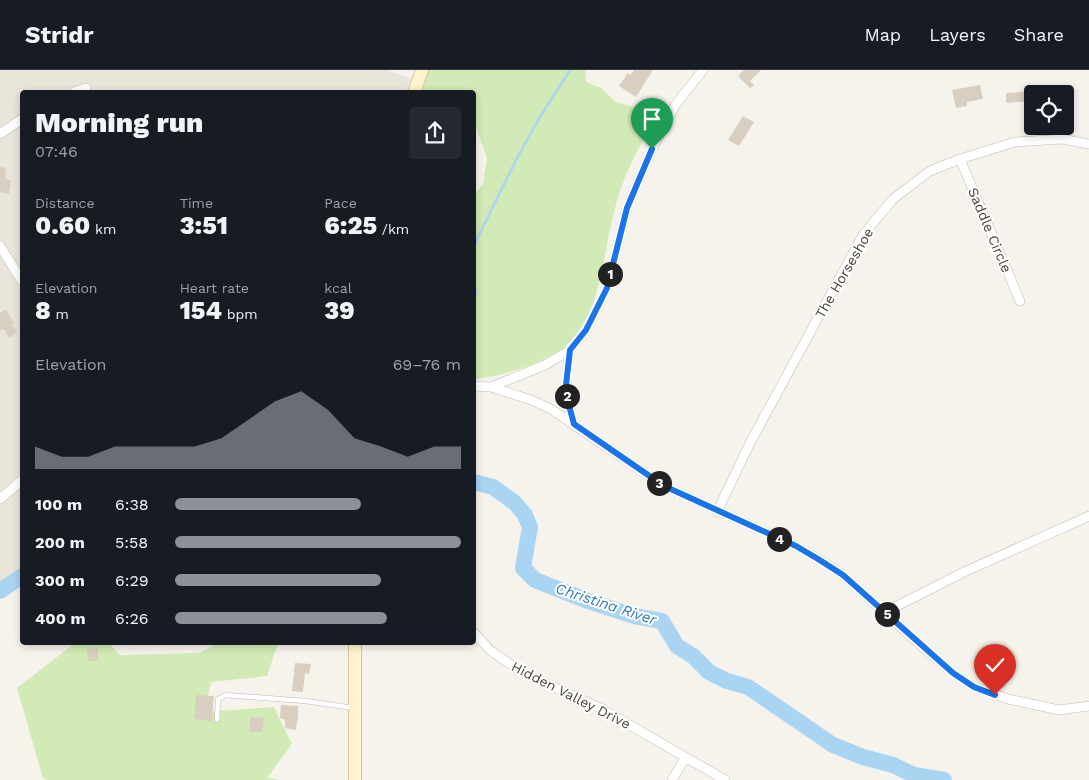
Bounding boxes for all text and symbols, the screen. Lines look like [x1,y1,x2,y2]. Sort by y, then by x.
text: Stridr [25,21,94,49]
text: Map [864,24,901,45]
text: Layers [929,24,986,45]
text: Share [1014,24,1064,45]
map controls [1024,85,1074,135]
button: locate [1024,85,1074,135]
pin [631,98,673,149]
icon: arrive [638,105,666,133]
text: Morning run [35,106,203,139]
button: share [409,107,461,159]
text: 07:46 [35,142,78,161]
street label: Saddle Circle [965,185,1015,275]
text: Distance [35,195,95,211]
text: Time [180,195,213,211]
text: Pace [324,195,357,211]
text: 0.60 [35,211,90,240]
text: 3:51 [180,211,228,240]
text: 6:25 [324,211,377,240]
text: km [90,221,116,237]
text: /km [377,221,409,237]
street label: The Horseshoe [812,225,876,321]
pin: 1 [598,262,622,286]
text: 1 [607,266,614,282]
text: Elevation [35,280,98,296]
text: Heart rate [180,280,249,296]
text: kcal [324,280,352,296]
text: 8 [35,296,51,325]
text: 154 [180,296,222,325]
text: 39 [324,296,355,325]
text: m [51,306,69,322]
text: bpm [222,306,258,322]
text: Elevation [35,355,106,374]
text: 69–76 m [393,355,461,374]
pin: 2 [554,384,580,408]
text: 2 [563,388,572,404]
pin: 3 [646,470,672,496]
text: 3 [655,475,664,491]
text: 100 m [35,495,82,514]
text: 6:38 [115,495,149,514]
pin: 4 [766,526,792,552]
text: 4 [775,531,784,547]
text: 200 m [35,533,85,552]
text: 5:58 [115,533,148,552]
text: 300 m [35,571,85,590]
text: 6:29 [115,571,149,590]
water label: Christina River [553,579,660,629]
pin: 5 [874,602,900,626]
text: 5 [883,606,892,622]
text: 400 m [35,609,86,628]
text: 6:26 [115,609,149,628]
pin [974,644,1016,695]
icon: check [981,651,1009,679]
street label: Hidden Valley Drive [509,658,633,732]

